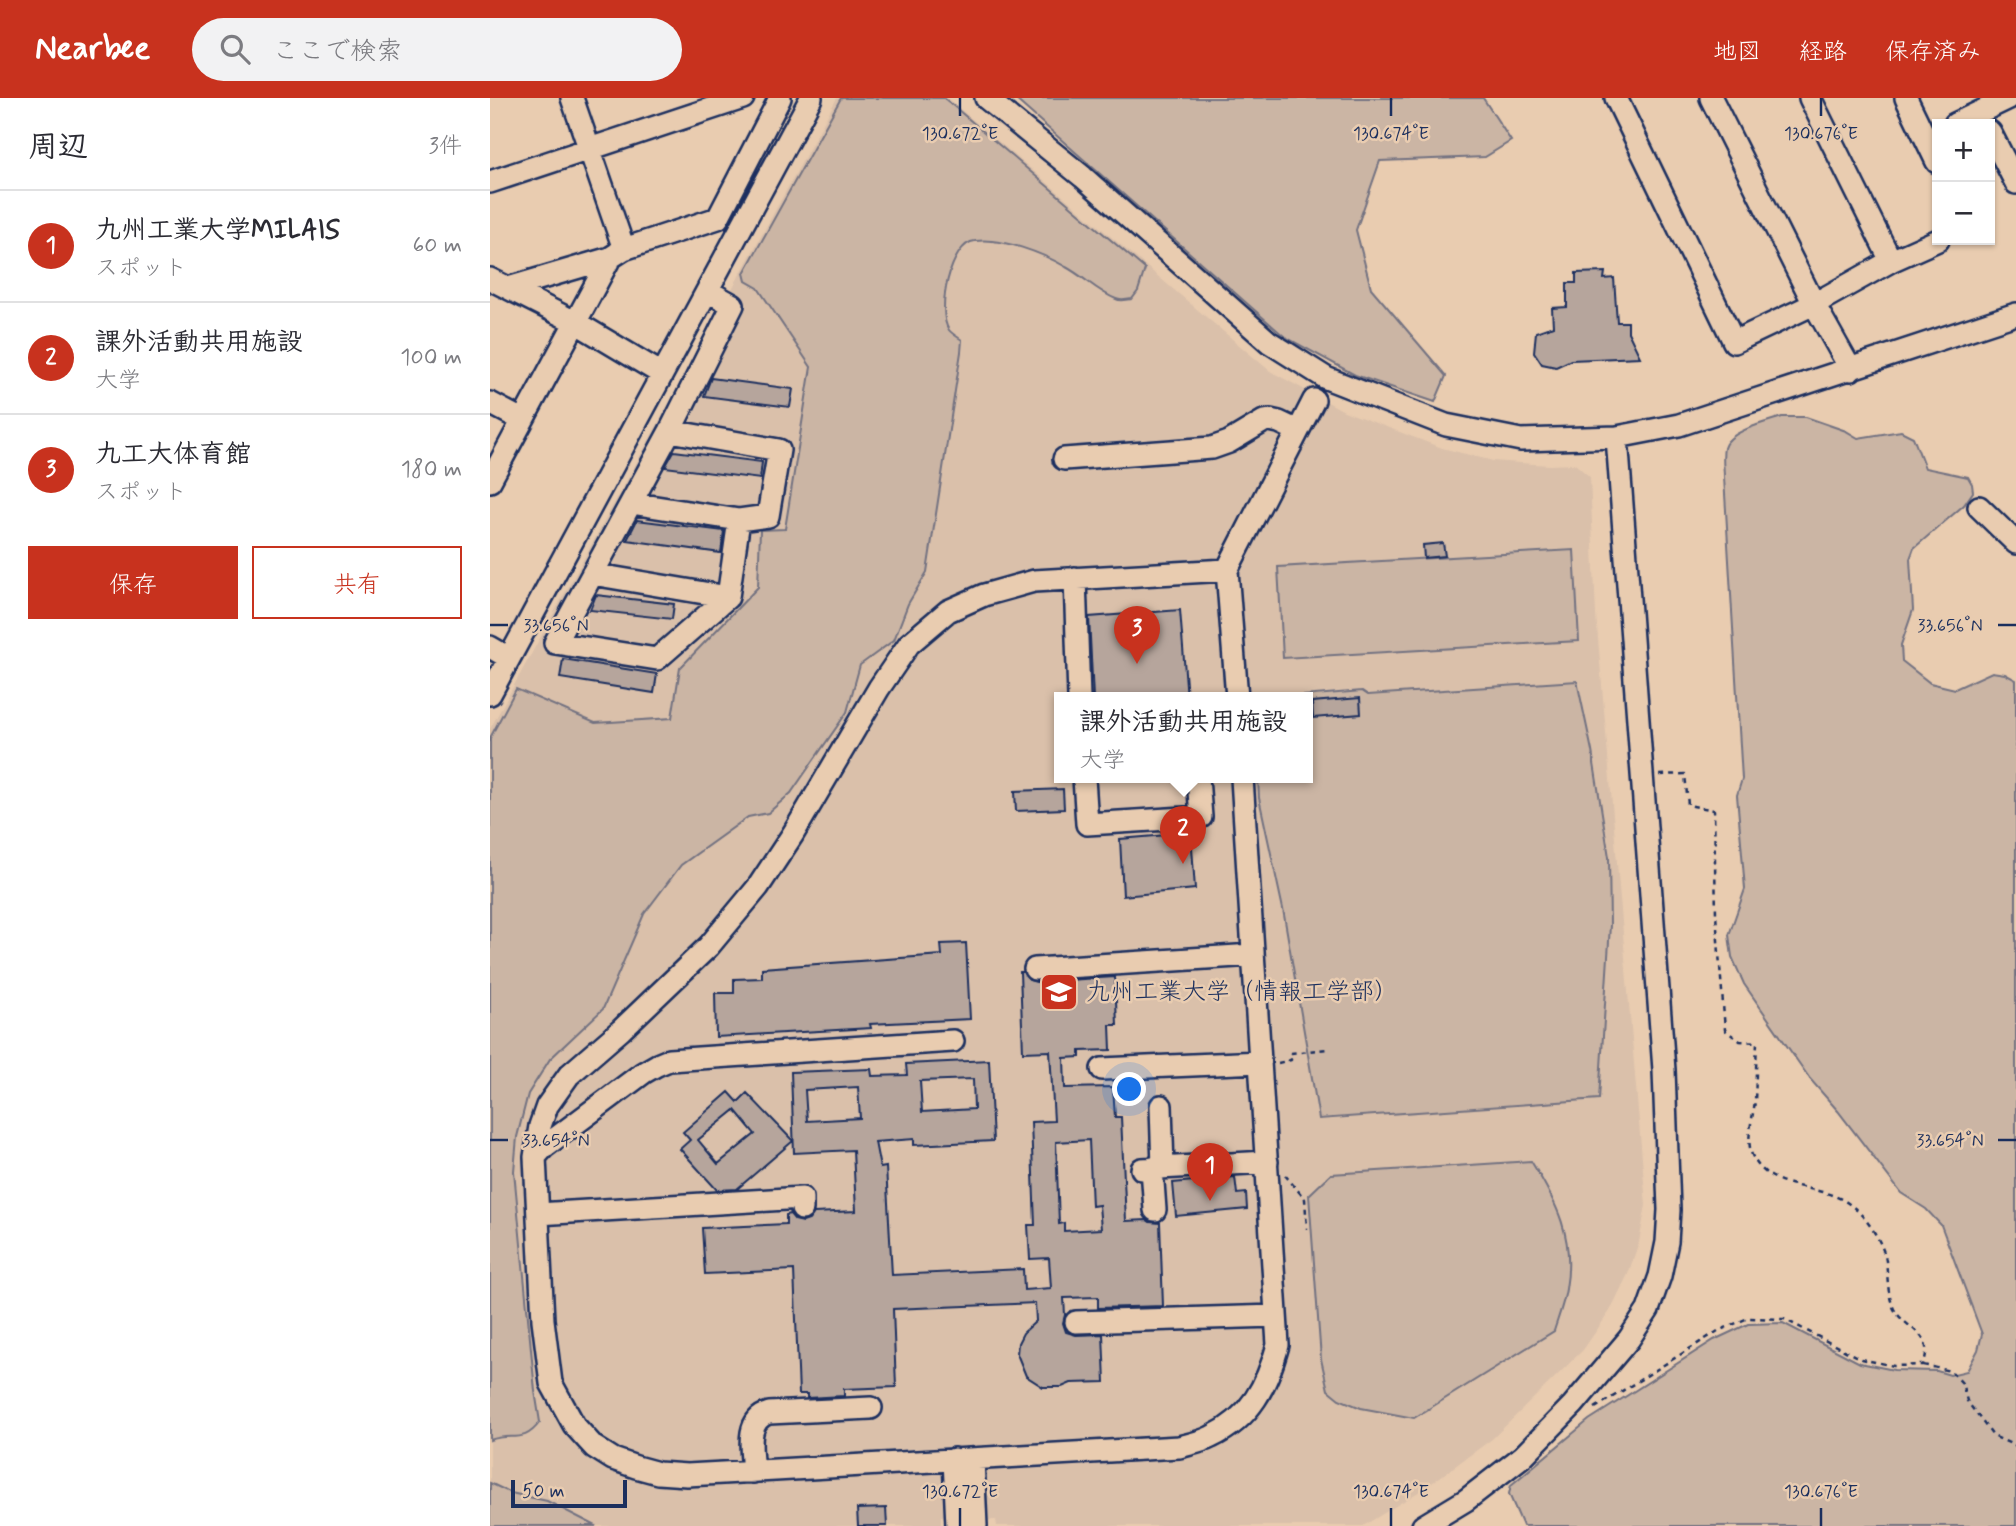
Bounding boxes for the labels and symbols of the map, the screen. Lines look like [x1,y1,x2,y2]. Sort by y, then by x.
text: 130.672°E [922,122,998,146]
text: 130.674°E [1353,122,1429,146]
text: 130.676°E [1784,122,1858,146]
pin: 3 [1114,606,1160,664]
text: 33.656°N [523,614,589,638]
text: 33.656°N [1917,614,1983,638]
pin: 2 [1160,806,1206,864]
school or university icon: 九州工業大学（情報工学部） [1038,971,1080,1013]
place label: 九州工業大学（情報工学部） [1086,977,1398,1008]
your location [1112,1072,1146,1106]
text: 33.654°N [522,1129,590,1153]
text: 33.654°N [1916,1129,1984,1153]
pin: 1 [1187,1143,1233,1201]
scale bar [511,1477,626,1509]
text: 130.672°E [922,1480,998,1504]
text: 130.674°E [1353,1480,1429,1504]
text: 130.676°E [1784,1480,1858,1504]

